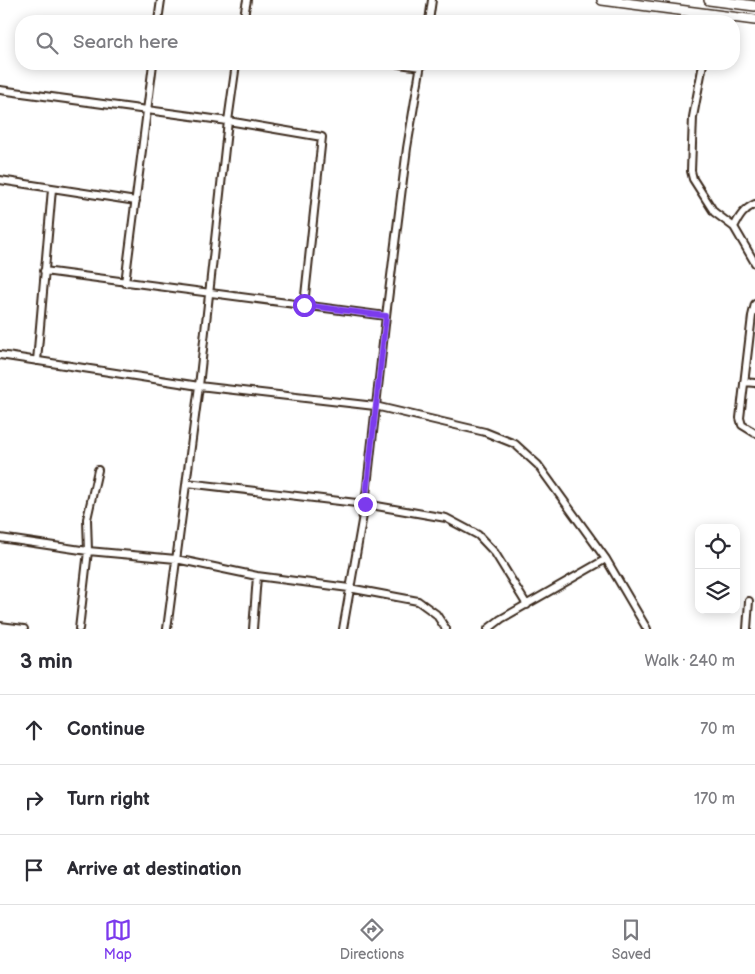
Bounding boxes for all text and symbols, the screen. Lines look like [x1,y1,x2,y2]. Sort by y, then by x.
search box [15,15,740,70]
icon: search [33,29,61,57]
text: Search here [73,31,178,54]
route start [293,294,316,317]
route end [354,493,377,516]
map controls [695,524,740,614]
button: locate [695,524,740,569]
button: layers [695,569,740,614]
text: 3 min [20,649,73,674]
text: Walk · 240 m [645,652,735,671]
icon: ahead [20,716,48,744]
text: Continue [67,718,145,741]
text: 70 m [700,720,735,739]
icon: right [20,786,48,814]
text: Turn right [67,788,150,811]
text: 170 m [694,790,735,809]
icon: arrive [20,856,48,884]
text: Arrive at destination [67,858,242,881]
tab: Map [104,916,132,963]
tab: Directions [340,916,404,963]
tab: Saved [612,916,651,963]

